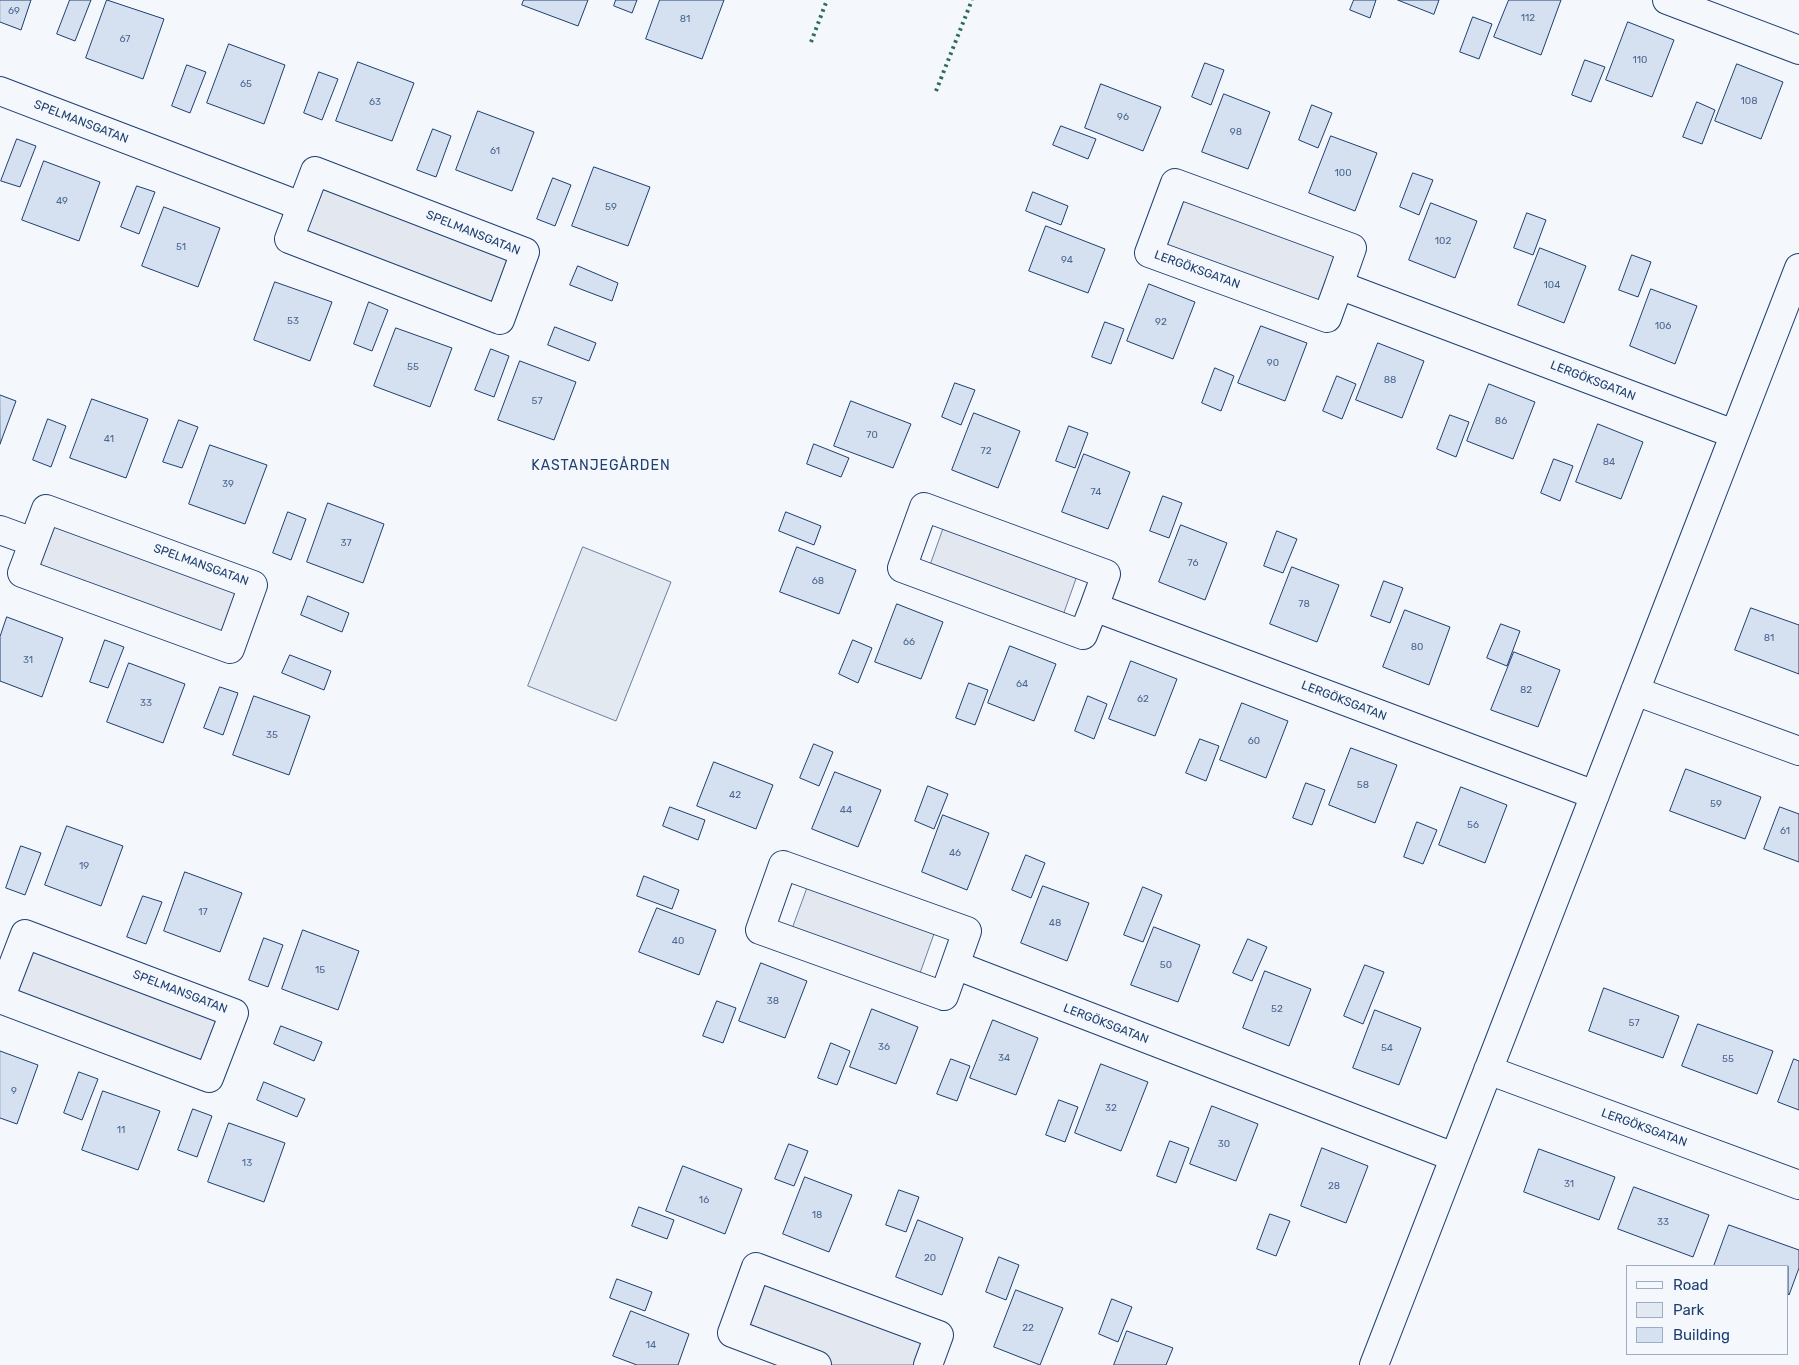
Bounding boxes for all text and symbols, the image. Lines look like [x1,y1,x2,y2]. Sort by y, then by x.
house number: 69 [8,5,20,17]
house number: 112 [1521,12,1535,24]
house number: 81 [680,13,690,25]
house number: 67 [120,33,130,45]
house number: 110 [1633,54,1647,66]
house number: 65 [240,78,252,90]
house number: 108 [1741,95,1757,107]
house number: 63 [369,96,381,108]
street label: SPELMANSGATAN [32,97,130,147]
house number: 96 [1117,111,1129,123]
house number: 98 [1230,126,1242,138]
house number: 61 [490,145,500,157]
house number: 100 [1335,167,1351,179]
house number: 49 [56,195,68,207]
house number: 59 [605,201,617,213]
street label: SPELMANSGATAN [424,208,522,258]
house number: 102 [1435,235,1451,247]
house number: 51 [176,241,186,253]
street label: LERGÖKSGATAN [1152,248,1242,292]
house number: 94 [1061,254,1073,266]
house number: 104 [1544,279,1560,291]
house number: 53 [287,315,299,327]
house number: 92 [1155,316,1167,328]
house number: 106 [1655,320,1671,332]
house number: 90 [1267,357,1279,369]
street label: LERGÖKSGATAN [1548,358,1638,404]
house number: 55 [407,361,419,373]
house number: 88 [1384,374,1396,386]
house number: 57 [531,395,543,407]
house number: 86 [1495,415,1507,427]
house number: 70 [866,429,878,441]
house number: 41 [104,433,114,445]
house number: 72 [981,445,991,457]
house number: 84 [1603,456,1615,468]
district label: KASTANJEGÅRDEN [530,458,672,474]
house number: 39 [222,478,234,490]
house number: 74 [1091,486,1101,498]
house number: 37 [340,537,352,549]
street label: SPELMANSGATAN [151,541,251,589]
house number: 76 [1188,557,1198,569]
house number: 68 [812,575,824,587]
house number: 78 [1298,598,1310,610]
house number: 81 [1764,632,1774,644]
house number: 66 [903,636,915,648]
house number: 80 [1411,641,1423,653]
house number: 31 [23,654,33,666]
house number: 64 [1016,678,1028,690]
street label: LERGÖKSGATAN [1299,678,1389,724]
house number: 82 [1520,684,1532,696]
house number: 62 [1137,693,1149,705]
house number: 33 [140,697,152,709]
house number: 35 [266,729,278,741]
house number: 60 [1248,735,1260,747]
house number: 58 [1357,779,1369,791]
house number: 42 [729,789,741,801]
house number: 59 [1710,798,1722,810]
house number: 44 [840,804,852,816]
house number: 56 [1467,819,1479,831]
house number: 61 [1780,825,1790,837]
house number: 46 [949,847,961,859]
house number: 19 [79,860,89,872]
house number: 17 [198,906,208,918]
house number: 48 [1049,917,1061,929]
house number: 40 [672,935,684,947]
house number: 50 [1160,959,1172,971]
house number: 15 [315,964,325,976]
street label: SPELMANSGATAN [131,967,229,1017]
house number: 38 [767,995,779,1007]
street label: LERGÖKSGATAN [1061,1001,1151,1047]
house number: 52 [1271,1003,1283,1015]
house number: 57 [1628,1017,1640,1029]
house number: 36 [878,1041,890,1053]
house number: 54 [1381,1042,1393,1054]
house number: 34 [998,1052,1010,1064]
house number: 55 [1722,1053,1734,1065]
house number: 9 [11,1085,17,1097]
house number: 32 [1105,1102,1117,1114]
street label: LERGÖKSGATAN [1599,1106,1689,1150]
house number: 11 [117,1124,125,1136]
house number: 30 [1218,1138,1230,1150]
house number: 13 [242,1157,252,1169]
house number: 31 [1564,1178,1574,1190]
house number: 28 [1328,1180,1340,1192]
house number: 16 [699,1194,709,1206]
house number: 18 [812,1209,822,1221]
house number: 33 [1657,1216,1669,1228]
house number: 20 [924,1252,936,1264]
legend [1626,1265,1789,1355]
text: Road [1673,1276,1709,1294]
text: Park [1673,1301,1704,1319]
house number: 22 [1022,1322,1034,1334]
text: Building [1673,1326,1730,1344]
house number: 14 [646,1339,656,1351]

